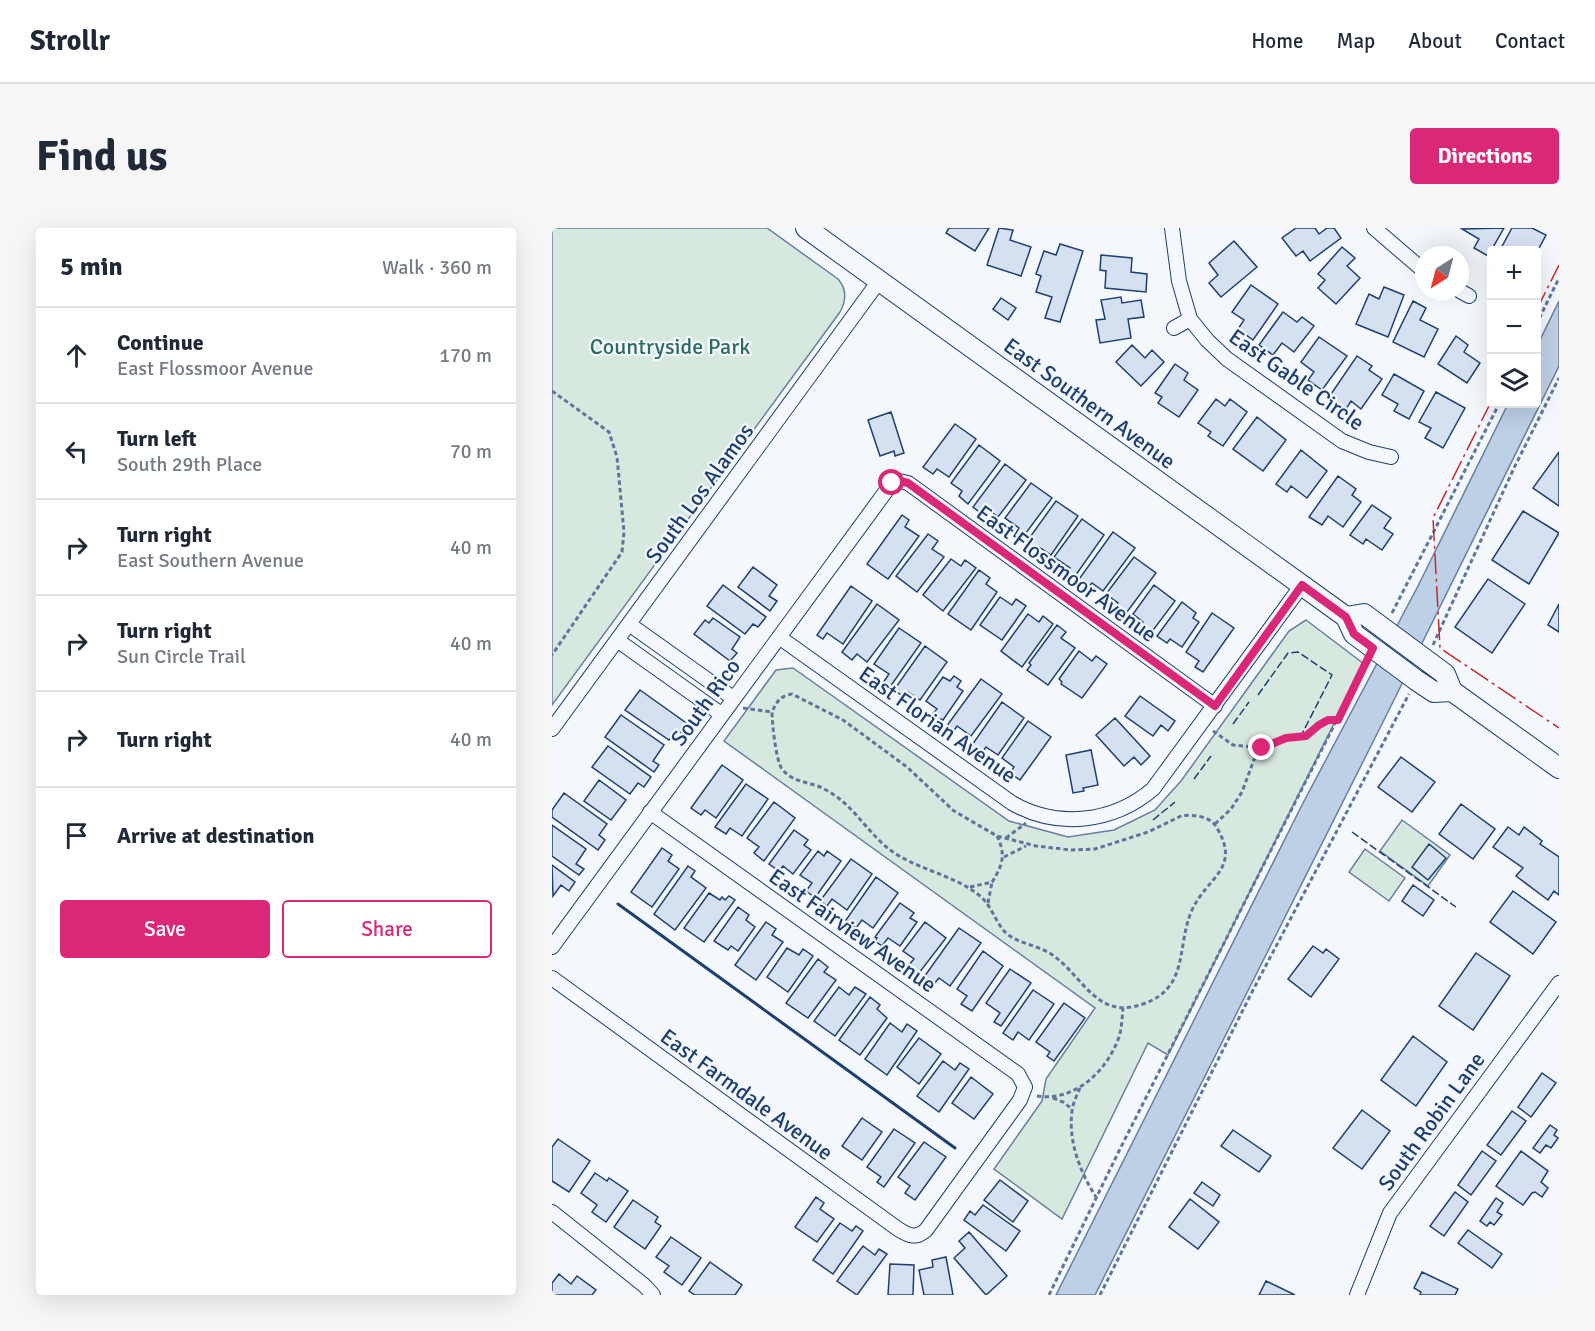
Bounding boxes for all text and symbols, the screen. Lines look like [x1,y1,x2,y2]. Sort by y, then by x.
text: Strollr [30,24,110,58]
text: Home [1251,28,1304,54]
text: Map [1337,28,1375,54]
text: About [1408,28,1462,54]
text: Contact [1495,28,1565,54]
button: Directions [1410,128,1559,184]
text: Find us [36,131,167,182]
north arrow [1415,246,1469,300]
map controls [1487,246,1541,408]
button: + [1487,246,1541,300]
text: 5 min [60,251,123,283]
text: Walk · 360 m [382,255,492,280]
button: − [1487,300,1541,354]
street label: East Gable Circle [1224,323,1370,436]
text: Continue [117,329,204,356]
street label: East Southern Avenue [999,332,1181,475]
park label: Countryside Park [590,333,750,360]
icon: ahead [60,339,93,372]
text: 170 m [439,343,492,368]
button: layers [1487,354,1541,408]
text: East Flossmoor Avenue [117,356,314,381]
street label: South Los Alamos [640,418,759,569]
text: Turn left [117,425,197,452]
icon: left [60,435,93,468]
text: 70 m [450,439,492,464]
text: South 29th Place [117,452,262,477]
route start [878,469,904,495]
street label: East Flossmoor Avenue [971,499,1162,648]
text: Turn right [117,521,212,548]
icon: right [60,531,93,564]
text: 40 m [450,535,492,560]
text: East Southern Avenue [117,548,304,573]
text: Turn right [117,617,212,644]
icon: right [60,627,93,660]
text: 40 m [450,631,492,656]
text: Sun Circle Trail [117,644,246,669]
street label: South Rico [665,653,746,751]
street label: East Florian Avenue [854,660,1022,789]
icon: right [60,723,93,756]
text: Turn right [117,726,212,753]
text: 40 m [450,727,492,752]
route end [1248,734,1274,760]
icon: arrive [60,819,93,852]
text: Arrive at destination [117,822,314,849]
street label: East Fairview Avenue [764,862,942,998]
button: Save [60,900,270,958]
button: Share [282,900,492,958]
street label: East Farmdale Avenue [655,1023,838,1166]
street label: South Robin Lane [1372,1047,1491,1196]

